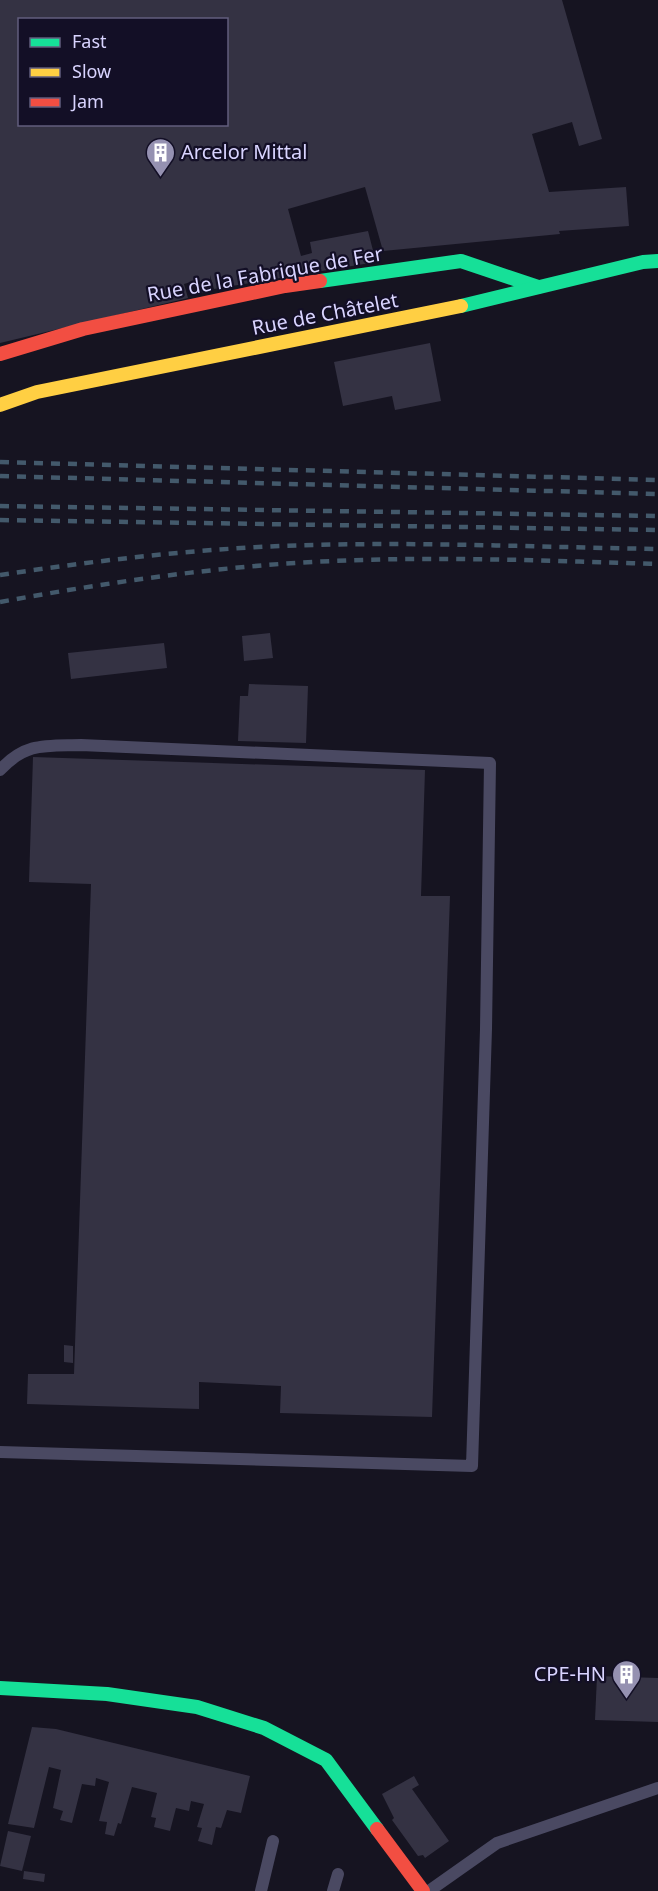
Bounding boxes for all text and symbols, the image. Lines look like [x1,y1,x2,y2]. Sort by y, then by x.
legend [18,18,228,126]
text: Fast [72,29,107,53]
text: Slow [72,59,111,83]
text: Jam [70,89,104,113]
building icon: Arcelor Mittal [144,136,176,178]
place label: Arcelor Mittal [181,138,307,165]
street label: Rue de la Fabrique de Fer [145,239,385,308]
street label: Rue de Châtelet [249,286,400,341]
building icon: CPE-HN [611,1658,643,1700]
place label: CPE-HN [534,1660,606,1687]

